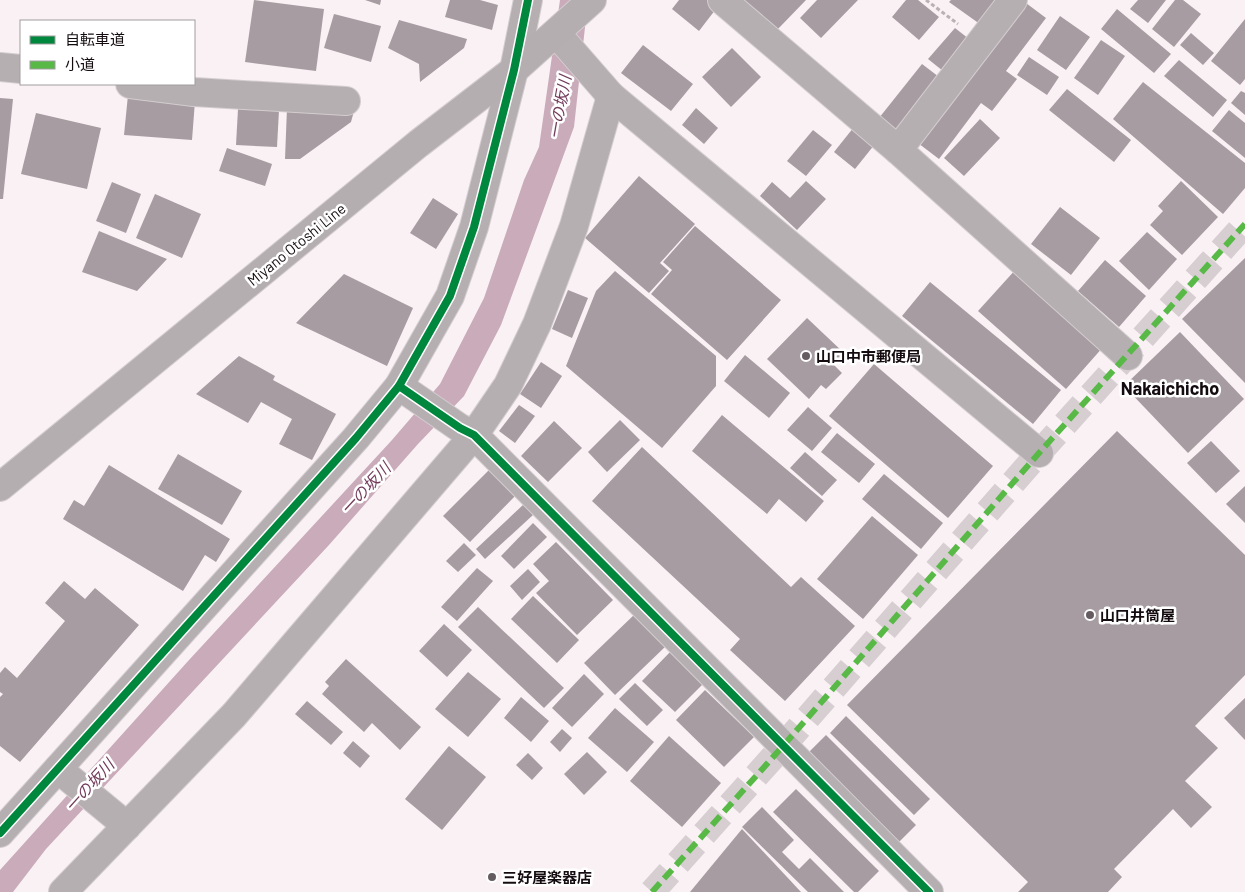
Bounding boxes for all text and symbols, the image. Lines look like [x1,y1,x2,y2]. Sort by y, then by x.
legend [20,20,195,85]
text: 自転車道 [65,30,125,48]
text: 小道 [65,55,95,73]
water label: 一の坂川 [544,72,574,140]
street label: Miyano Otoshi Line [243,199,349,289]
place label: 山口中市郵便局 [816,347,921,365]
marker: 山口中市郵便局 [800,350,812,362]
district label: Nakaichicho [1121,377,1219,399]
water label: 一の坂川 [336,457,395,518]
place label: 山口井筒屋 [1100,606,1175,624]
marker: 山口井筒屋 [1084,609,1096,621]
water label: 一の坂川 [61,753,119,815]
place label: 三好屋楽器店 [502,868,592,886]
marker: 三好屋楽器店 [486,871,498,883]

